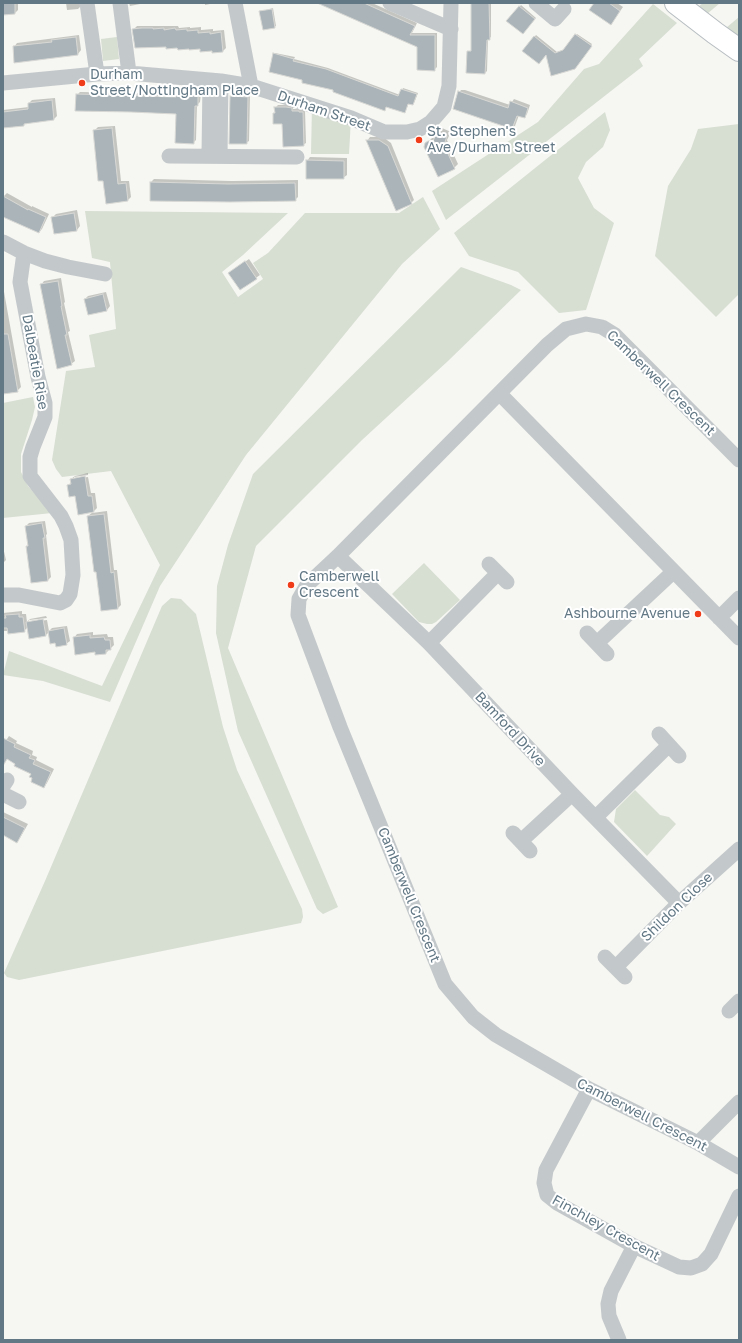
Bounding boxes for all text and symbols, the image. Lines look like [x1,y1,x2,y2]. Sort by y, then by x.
place label: Durham Street/Nottingham Place [90,67,259,100]
marker: Durham Street/Nottingham Place [77,78,87,88]
street label: Durham Street [275,87,373,135]
place label: St. Stephen's Ave/Durham Street [427,124,556,156]
marker: St. Stephen's Ave/Durham Street [414,135,424,145]
street label: Dalbeatie Rise [18,313,52,411]
street label: Camberwell Crescent [603,327,719,439]
place label: Camberwell Crescent [299,569,380,602]
marker: Camberwell Crescent [286,580,296,590]
place label: Ashbourne Avenue [564,606,690,622]
marker: Ashbourne Avenue [693,609,703,619]
street label: Bamford Drive [471,688,549,770]
street label: Camberwell Crescent [374,825,444,965]
street label: Shildon Close [638,869,716,945]
street label: Camberwell Crescent [574,1075,710,1155]
street label: Finchley Crescent [549,1191,663,1265]

